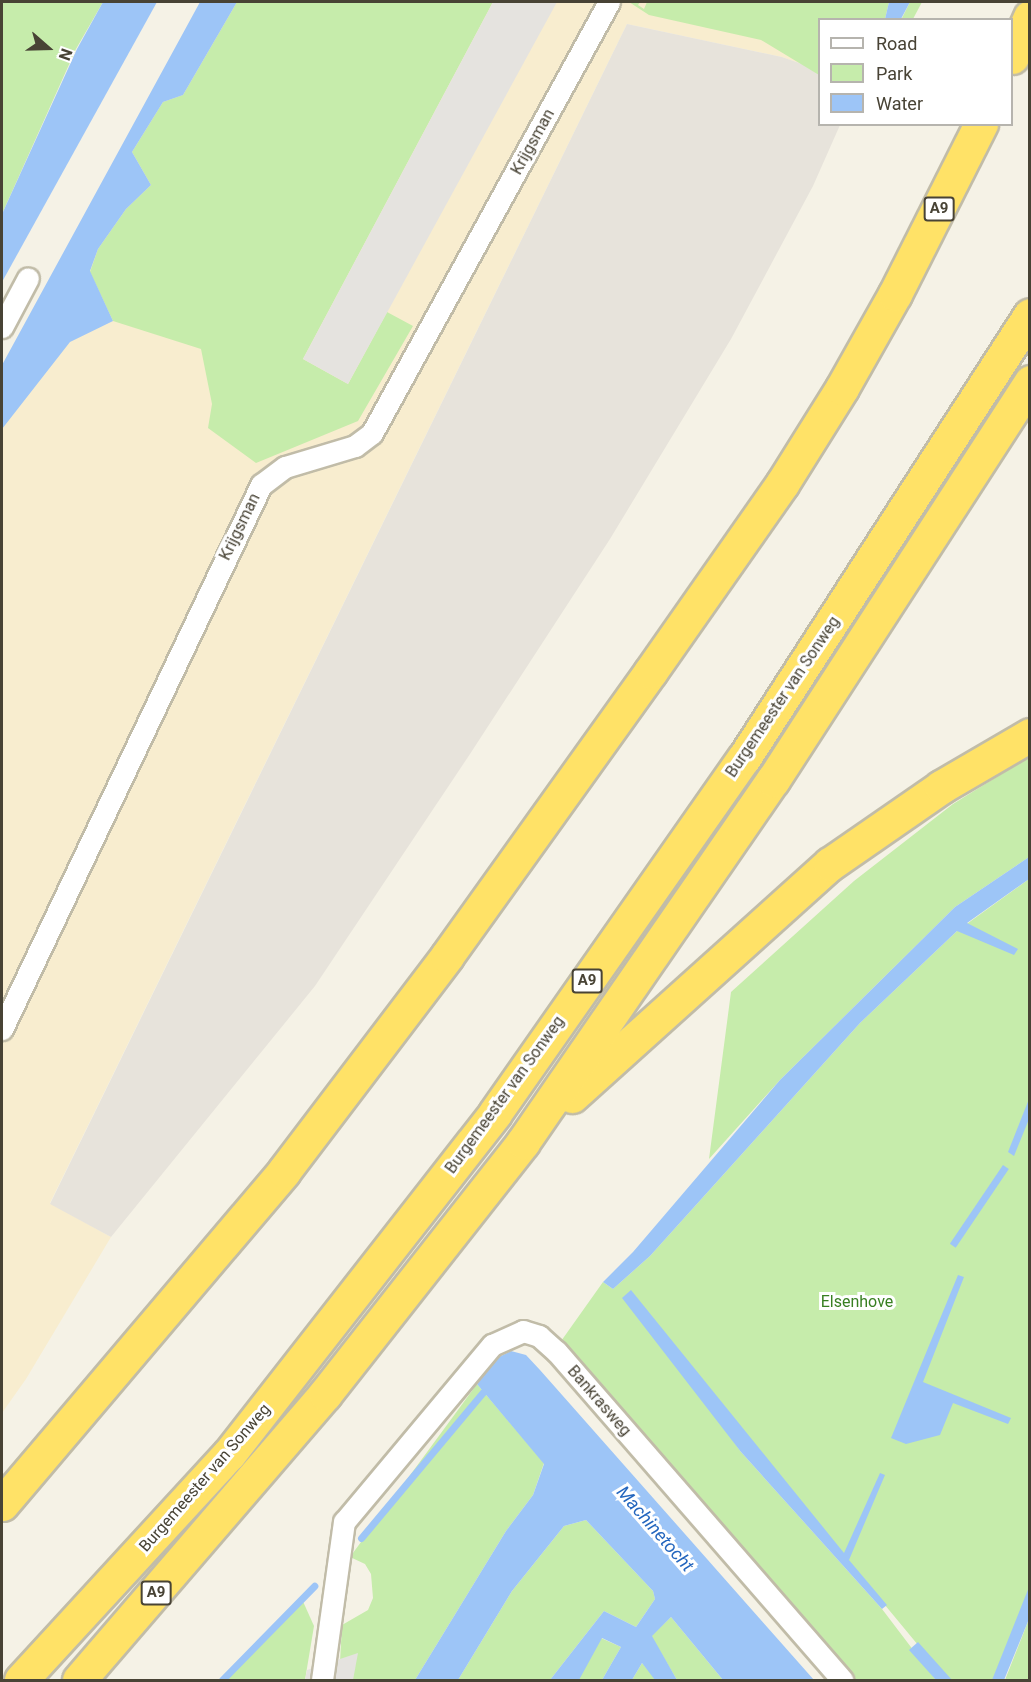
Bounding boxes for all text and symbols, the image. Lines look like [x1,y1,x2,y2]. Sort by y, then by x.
north arrow [18,18,78,78]
legend [818,18,1013,126]
text: Road [876,33,917,54]
text: N [55,46,76,63]
text: Park [876,63,912,84]
text: Water [876,93,923,114]
street label: Krijgsman [507,106,559,178]
road number: A9 [922,197,956,221]
street label: Krijgsman [216,490,264,564]
street label: Burgemeester van Sonweg [722,613,844,781]
road number: A9 [570,969,604,993]
street label: Burgemeester van Sonweg [441,1013,569,1177]
park label: Elsenhove [821,1292,893,1312]
street label: Bankrasweg [563,1362,635,1440]
street label: Burgemeester van Sonweg [135,1400,275,1556]
water label: Machinetocht [612,1482,698,1576]
road number: A9 [140,1581,172,1605]

